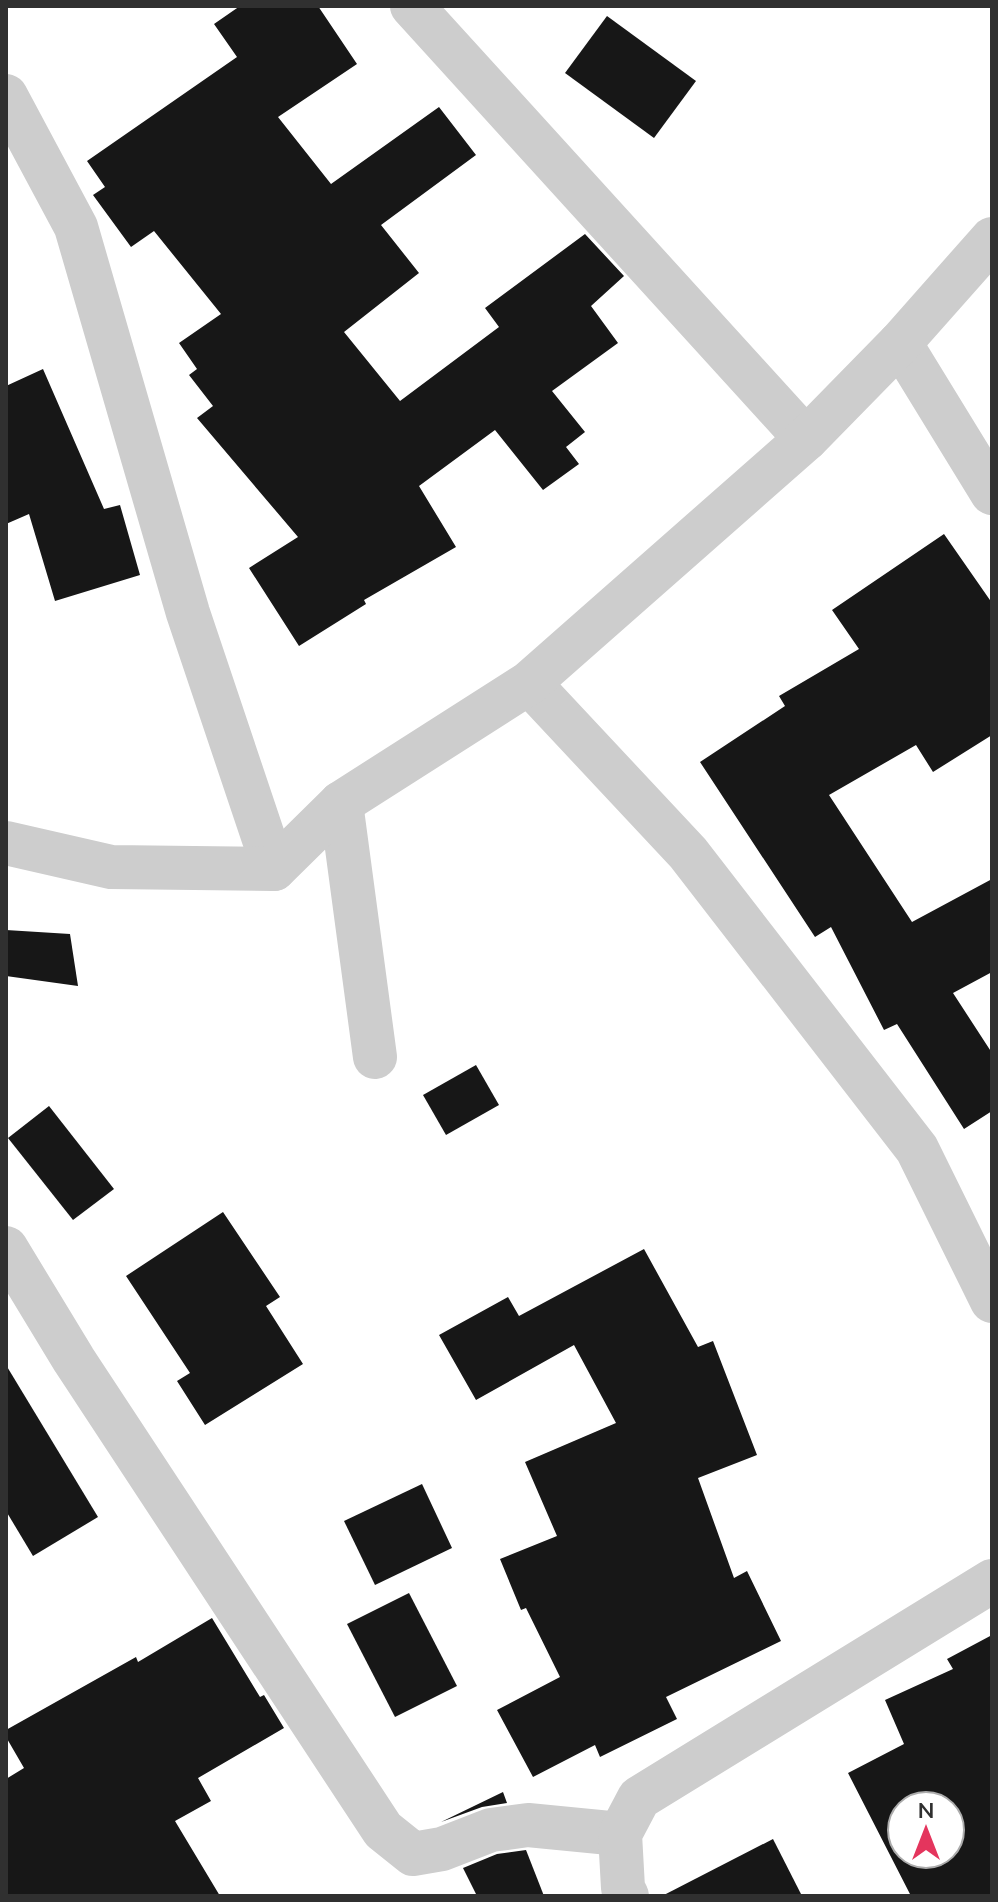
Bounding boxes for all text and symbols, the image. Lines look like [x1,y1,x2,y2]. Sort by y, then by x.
north arrow [886,1790,966,1870]
text: N [918,1796,934,1824]

